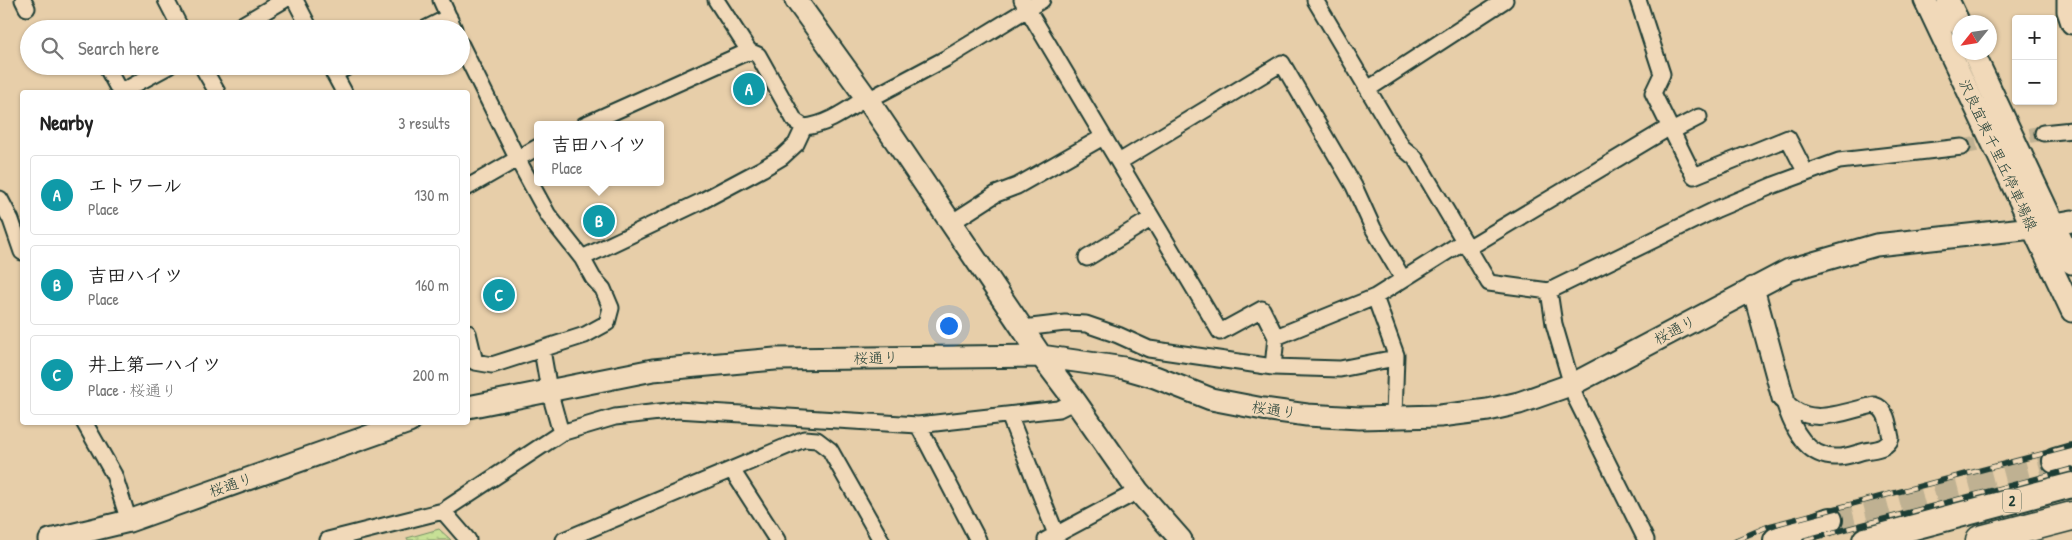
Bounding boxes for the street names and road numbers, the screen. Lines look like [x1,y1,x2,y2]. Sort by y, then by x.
street label: 沢良宜東千里丘停車場線 [1954,76,2043,234]
street label: 桜通り [1650,310,1700,349]
street label: 桜通り [853,347,899,368]
street label: 桜通り [1250,396,1298,423]
street label: 桜通り [206,467,256,502]
road number: 2 [2003,490,2021,512]

